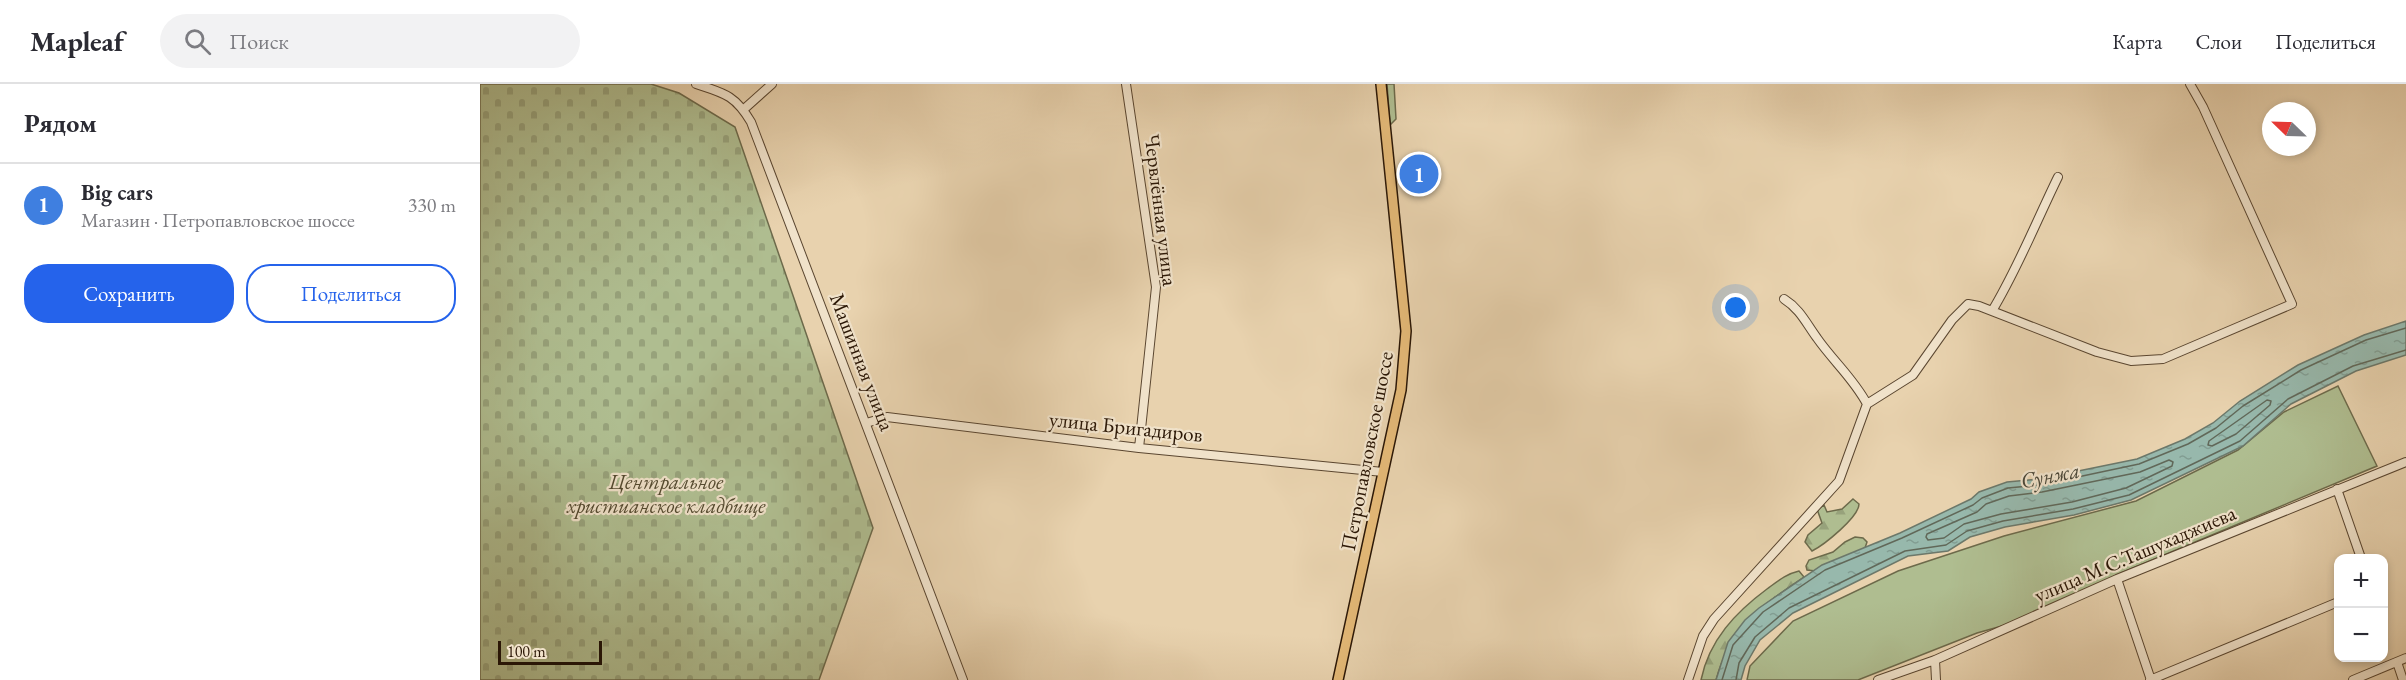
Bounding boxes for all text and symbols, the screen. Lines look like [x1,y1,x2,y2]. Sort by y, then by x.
search box [160,14,580,68]
text: Mapleaf [30,23,124,59]
icon: search [181,25,214,58]
text: Поиск [229,27,289,56]
text: Карта [2112,28,2162,55]
text: Слои [2195,28,2242,55]
text: Поделиться [2275,28,2376,55]
north arrow [2262,102,2316,156]
text: Рядом [24,106,97,140]
street label: Червлённая улица [1139,132,1184,288]
pin: 1 [1400,152,1438,196]
text: Big cars [81,178,153,207]
text: 1 [38,192,49,218]
text: 330 m [408,192,456,218]
text: Магазин · Петропавловское шоссе [81,207,355,233]
button: Сохранить [24,264,234,323]
button: Поделиться [246,264,456,323]
street label: Машинная улица [824,289,901,435]
your location [1721,293,1750,322]
street label: Петропавловское шоссе [1334,349,1399,553]
street label: улица Бригадиров [1048,405,1204,448]
water label: Сунжа [2018,456,2082,495]
park label: Центральное христианское кладбище [566,468,766,519]
street label: улица М.С.Ташухаджиева [2030,499,2240,608]
map controls [2334,554,2388,662]
button: + [2334,554,2388,608]
button: − [2334,608,2388,662]
scale bar [498,638,602,666]
text: 100 m [507,641,546,662]

